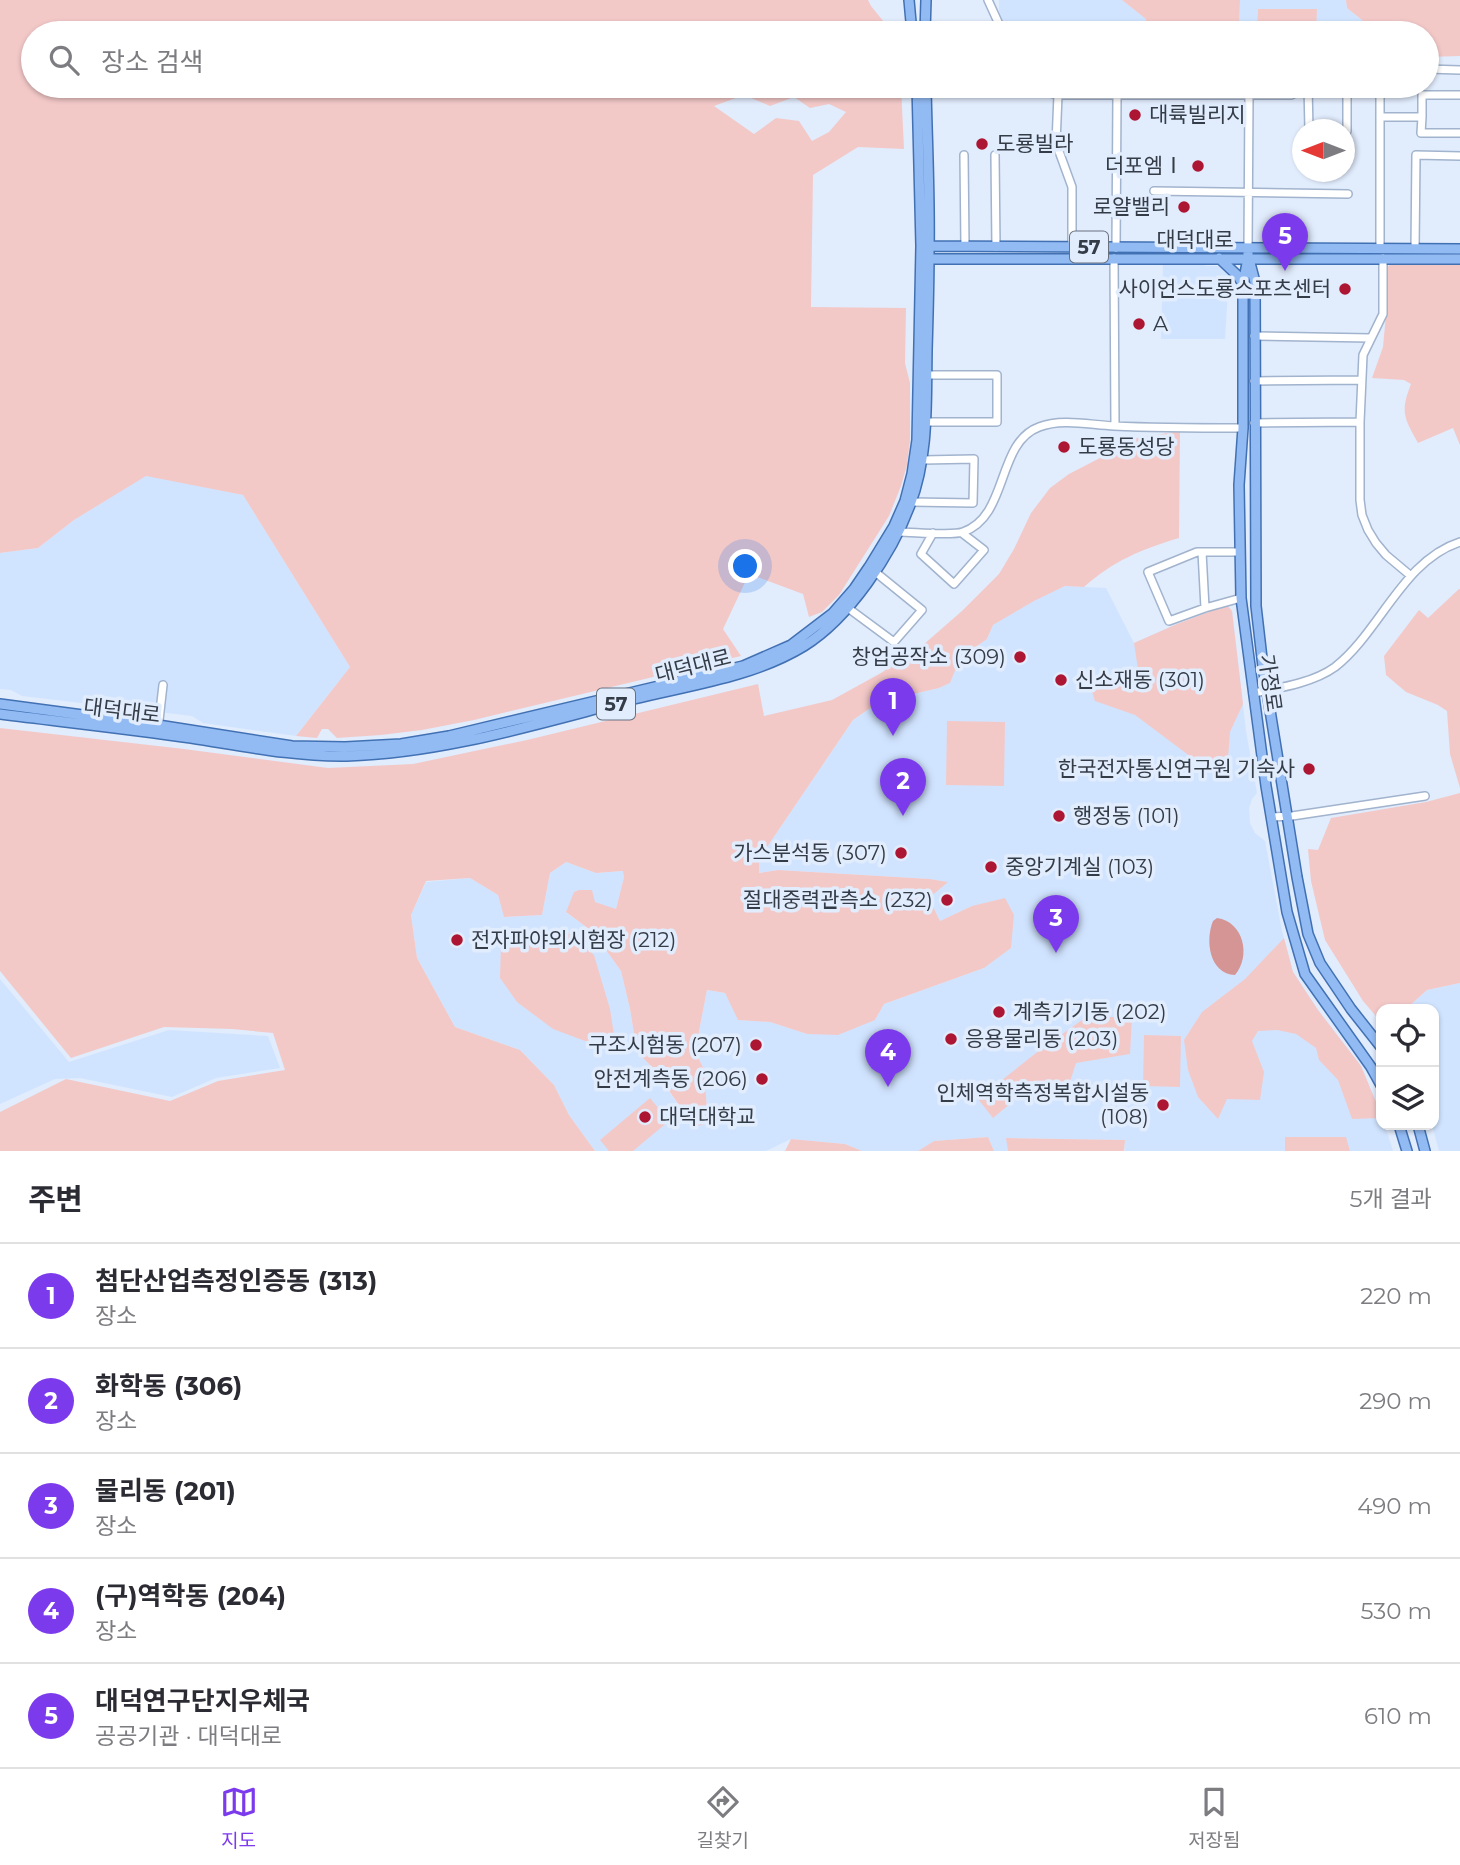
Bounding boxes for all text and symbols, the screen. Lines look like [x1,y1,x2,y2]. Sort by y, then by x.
search box [21,21,1439,98]
icon: search [45,41,83,79]
text: 장소 검색 [101,46,204,78]
place label: 대륙빌리지 [1149,102,1246,127]
marker: 대륙빌리지 [1127,107,1143,123]
north arrow [1292,119,1355,182]
place label: 도룡빌라 [996,131,1073,156]
marker: 도룡빌라 [974,136,990,152]
place label: 더포엠Ⅰ [1105,153,1184,178]
marker: 더포엠Ⅰ [1190,158,1206,174]
place label: 로얄밸리 [1093,194,1170,219]
marker: 로얄밸리 [1176,199,1192,215]
pin: 5 [1262,213,1308,271]
street label: 대덕대로 [1156,227,1234,252]
road number: 57 [1070,232,1108,262]
place label: 사이언스도룡스포츠센터 [1118,276,1331,301]
marker: 사이언스도룡스포츠센터 [1337,281,1353,297]
place label: A [1153,311,1169,336]
marker: A [1131,316,1147,332]
place label: 도룡동성당 [1078,434,1175,459]
marker: 도룡동성당 [1056,439,1072,455]
your location [728,549,762,583]
street label: 대덕대로 [652,644,733,687]
place label: 창업공작소 (309) [852,644,1006,669]
marker: 창업공작소 (309) [1012,649,1028,665]
street label: 가정로 [1254,652,1287,713]
place label: 신소재동 (301) [1075,667,1205,692]
marker: 신소재동 (301) [1053,672,1069,688]
pin: 1 [870,678,916,736]
road number: 57 [597,688,635,720]
street label: 대덕대로 [82,693,162,728]
place label: 한국전자통신연구원 기숙사 [1058,756,1295,781]
pin: 2 [880,758,926,816]
marker: 한국전자통신연구원 기숙사 [1301,761,1317,777]
place label: 행정동 (101) [1073,803,1180,828]
marker: 행정동 (101) [1051,808,1067,824]
place label: 가스분석동 (307) [733,840,887,865]
marker: 가스분석동 (307) [893,845,909,861]
place label: 중앙기계실 (103) [1005,854,1154,879]
marker: 중앙기계실 (103) [983,859,999,875]
place label: 절대중력관측소 (232) [743,887,933,912]
marker: 절대중력관측소 (232) [939,892,955,908]
pin: 3 [1033,895,1079,953]
place label: 전자파야외시험장 (212) [471,927,676,952]
marker: 전자파야외시험장 (212) [449,932,465,948]
place label: 계측기기동 (202) [1013,999,1167,1024]
marker: 계측기기동 (202) [991,1004,1007,1020]
map controls [1376,1004,1439,1130]
button: locate [1376,1004,1439,1067]
place label: 응용물리동 (203) [965,1026,1118,1051]
pin: 4 [865,1029,911,1087]
marker: 응용물리동 (203) [943,1031,959,1047]
place label: 구조시험동 (207) [588,1032,742,1057]
marker: 구조시험동 (207) [748,1037,764,1053]
place label: 안전계측동 (206) [594,1066,748,1091]
button: layers [1376,1067,1439,1130]
marker: 안전계측동 (206) [754,1071,770,1087]
place label: 인체역학측정복합시설동 (108) [936,1080,1149,1129]
marker: 인체역학측정복합시설동 (108) [1155,1097,1171,1113]
place label: 대덕대학교 [659,1104,756,1129]
marker: 대덕대학교 [637,1109,653,1125]
text: 주변 [28,1181,83,1218]
text: 5개 결과 [1349,1185,1432,1213]
text: 첨단산업측정인증동 (313) [95,1265,377,1297]
text: 1 [46,1282,56,1310]
text: 220 m [1360,1282,1432,1310]
text: 장소 [95,1302,137,1330]
text: 화학동 (306) [95,1370,242,1402]
text: 2 [44,1387,58,1415]
text: 290 m [1359,1387,1432,1415]
text: 장소 [95,1407,137,1435]
text: 물리동 (201) [95,1475,236,1507]
text: 3 [44,1492,58,1520]
text: 490 m [1357,1492,1432,1520]
text: 장소 [95,1512,137,1540]
text: (구)역학동 (204) [95,1580,286,1612]
text: 4 [43,1597,59,1625]
text: 530 m [1360,1597,1432,1625]
text: 장소 [95,1617,137,1645]
text: 대덕연구단지우체국 [95,1685,310,1717]
text: 5 [44,1702,58,1730]
text: 610 m [1364,1702,1432,1730]
text: 공공기관 · 대덕대로 [95,1722,282,1750]
tab: 지도 [220,1783,258,1852]
tab: 길찾기 [697,1783,749,1852]
tab: 저장됨 [1188,1783,1240,1852]

